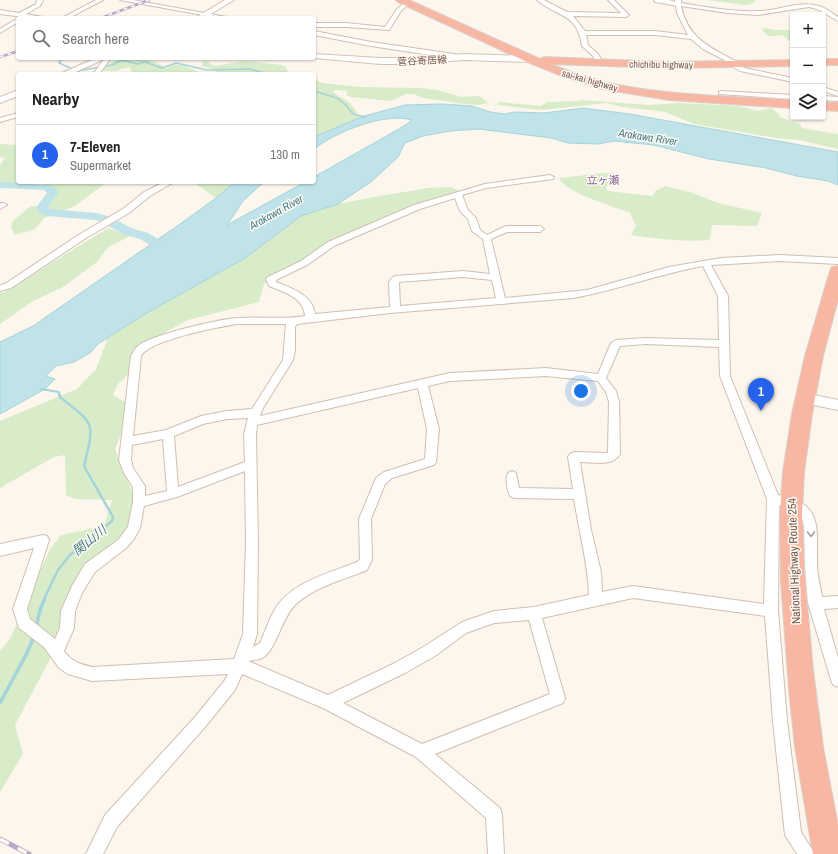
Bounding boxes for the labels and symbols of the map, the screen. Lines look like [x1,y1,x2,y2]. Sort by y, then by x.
street label: 菅谷寄居線 [397,53,447,68]
street label: chichibu highway [629,57,694,72]
street label: sai-kai highway [560,66,620,95]
water label: Arakawa River [617,125,679,149]
district label: 立ヶ瀬 [587,173,620,187]
water label: Arakawa River [246,191,306,233]
pin: 1 [748,378,774,411]
your location [571,381,591,401]
street label: National Highway Route 254 [784,497,804,624]
water label: 関山川 [69,520,111,559]
one-way arrow [806,530,815,537]

